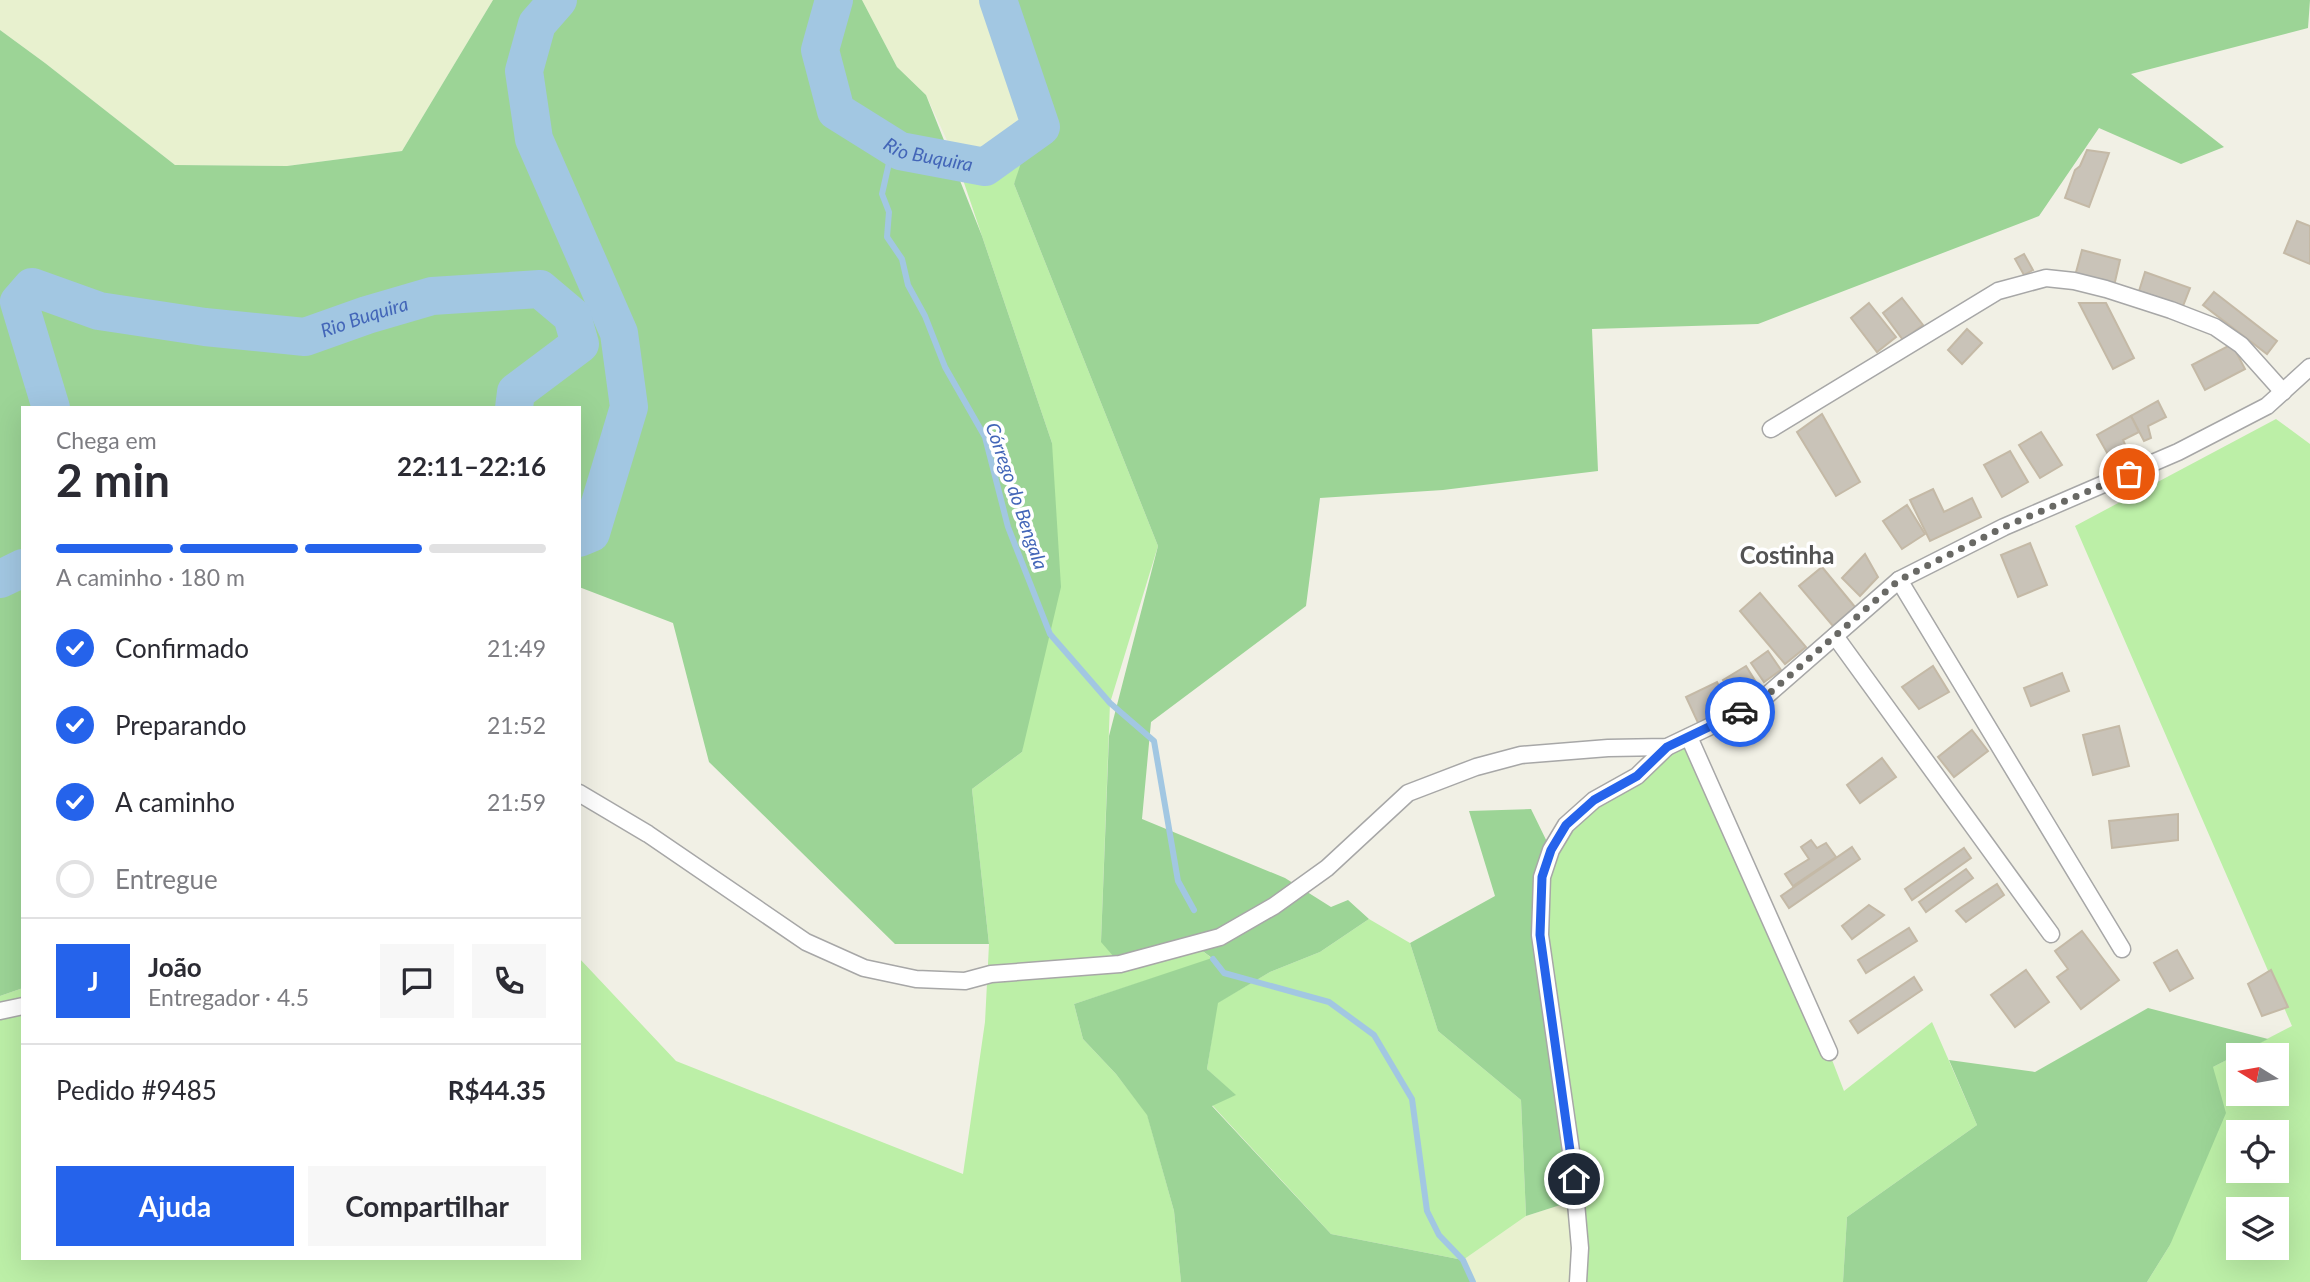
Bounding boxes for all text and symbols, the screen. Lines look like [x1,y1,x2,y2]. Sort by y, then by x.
water label: Rio Buquira [880,132,975,175]
water label: Rio Buquira [317,292,411,342]
water label: Córrego do Bengala [982,419,1053,572]
text: Chega em [56,426,157,454]
pin [2099,444,2159,504]
text: 22:11–22:16 [397,450,546,482]
text: 2 min [56,452,170,507]
icon: bag [2110,455,2148,493]
district label: Costinha [1740,540,1834,569]
text: A caminho · 180 m [56,563,245,591]
icon: check [56,629,94,667]
text: Confirmado [115,632,249,664]
text: 21:49 [487,634,546,662]
courier [1705,677,1775,747]
icon: car [1721,693,1759,731]
icon: check [56,706,94,744]
text: Preparando [115,709,247,741]
text: 21:52 [487,711,546,739]
icon: check [56,783,94,821]
text: A caminho [115,786,235,818]
text: 21:59 [487,788,546,816]
text: Entregue [115,863,218,895]
button: chat [380,944,454,1018]
button: phone [472,944,546,1018]
text: João [148,951,202,983]
text: J [87,965,99,997]
text: Entregador · 4.5 [148,983,309,1011]
north arrow [2226,1043,2289,1106]
map controls [2226,1043,2289,1260]
text: Pedido #9485 [56,1074,217,1106]
text: R$44.35 [448,1074,546,1106]
button: locate [2226,1120,2289,1183]
pin [1544,1149,1604,1209]
icon: home [1555,1160,1593,1198]
button: Ajuda [56,1166,294,1246]
button: Compartilhar [308,1166,546,1246]
button: layers [2226,1197,2289,1260]

